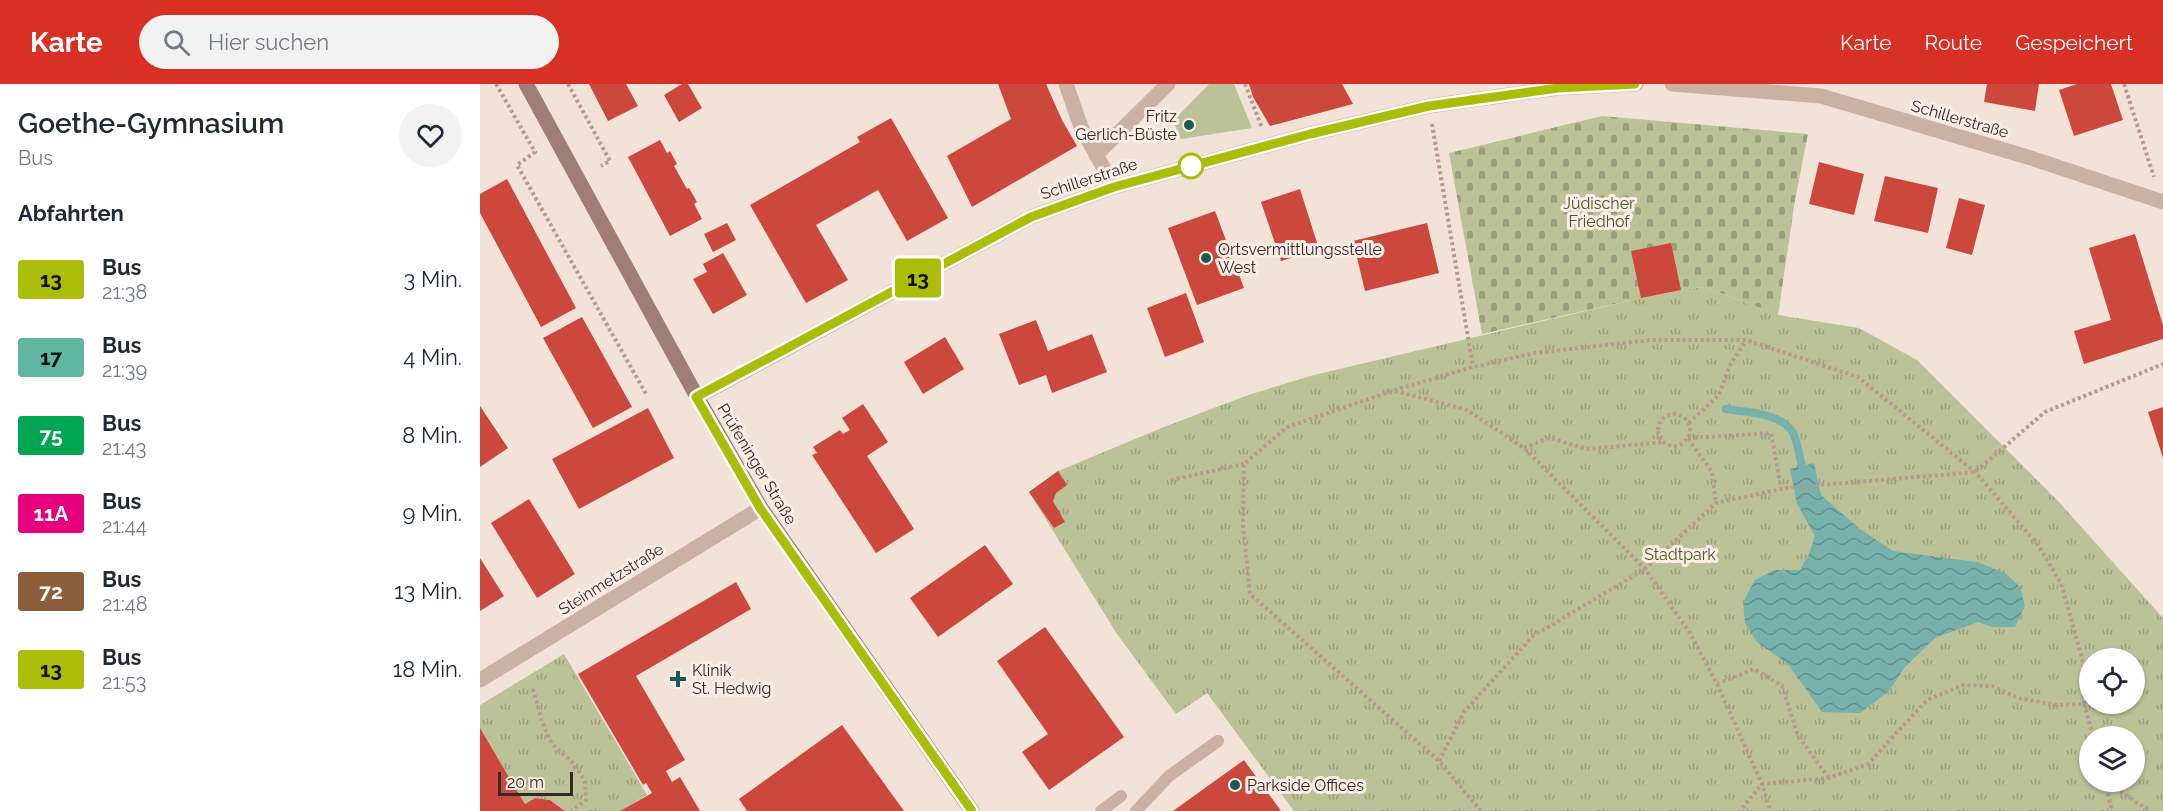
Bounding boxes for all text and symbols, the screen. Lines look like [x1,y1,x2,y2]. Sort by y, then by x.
search box [139,15,559,69]
text: Karte [30,26,103,59]
icon: search [160,26,193,59]
text: Hier suchen [208,29,329,55]
text: Karte [1840,30,1892,55]
text: Route [1925,30,1982,55]
text: Gespeichert [2015,30,2133,55]
street label: Schillerstraße [1909,96,2011,142]
button: heart [399,104,462,167]
text: Goethe-Gymnasium [18,107,284,140]
place label: Fritz Gerlich-Büste [1075,107,1177,144]
marker: Fritz Gerlich-Büste [1182,118,1196,132]
text: Bus [18,146,53,170]
unlabelled marker [1178,153,1204,179]
street label: Schillerstraße [1038,154,1140,204]
park label: Jüdischer Friedhof [1563,194,1635,231]
text: Abfahrten [18,200,124,226]
place label: Ortsvermittlungsstelle West [1218,240,1382,277]
marker: Ortsvermittlungsstelle West [1199,251,1213,265]
text: Bus [102,254,141,280]
line badge: 13 [891,258,945,298]
text: 3 Min. [404,266,462,292]
text: 13 [907,266,929,291]
text: 13 [40,267,62,292]
text: 21:38 [102,280,147,304]
text: Bus [102,332,141,358]
text: 4 Min. [403,344,462,370]
text: 17 [40,345,62,370]
text: 21:39 [102,358,147,382]
street label: Prüfeninger Straße [713,400,801,528]
text: Bus [102,410,141,436]
text: 8 Min. [402,422,462,448]
text: 75 [39,423,63,448]
text: 21:43 [102,436,146,460]
text: Bus [102,488,141,514]
text: 9 Min. [402,500,462,526]
text: 11A [34,501,68,526]
text: 21:44 [102,514,147,538]
street label: Steinmetzstraße [555,539,667,619]
park label: Stadtpark [1644,545,1716,564]
text: Bus [102,566,141,592]
text: 13 Min. [394,578,462,604]
text: 72 [39,579,63,604]
text: 21:48 [102,592,148,616]
text: Bus [102,644,141,670]
map controls [2079,648,2145,792]
button: locate [2079,648,2145,714]
text: 18 Min. [393,656,462,682]
text: 13 [40,657,62,682]
place label: Klinik St. Hedwig [692,661,771,698]
text: 21:53 [102,670,146,694]
marker: Klinik St. Hedwig [669,670,687,688]
button: layers [2079,726,2145,792]
scale bar [498,769,573,796]
text: 20 m [507,773,544,792]
place label: Parkside Offices [1247,776,1364,795]
marker: Parkside Offices [1228,778,1242,792]

